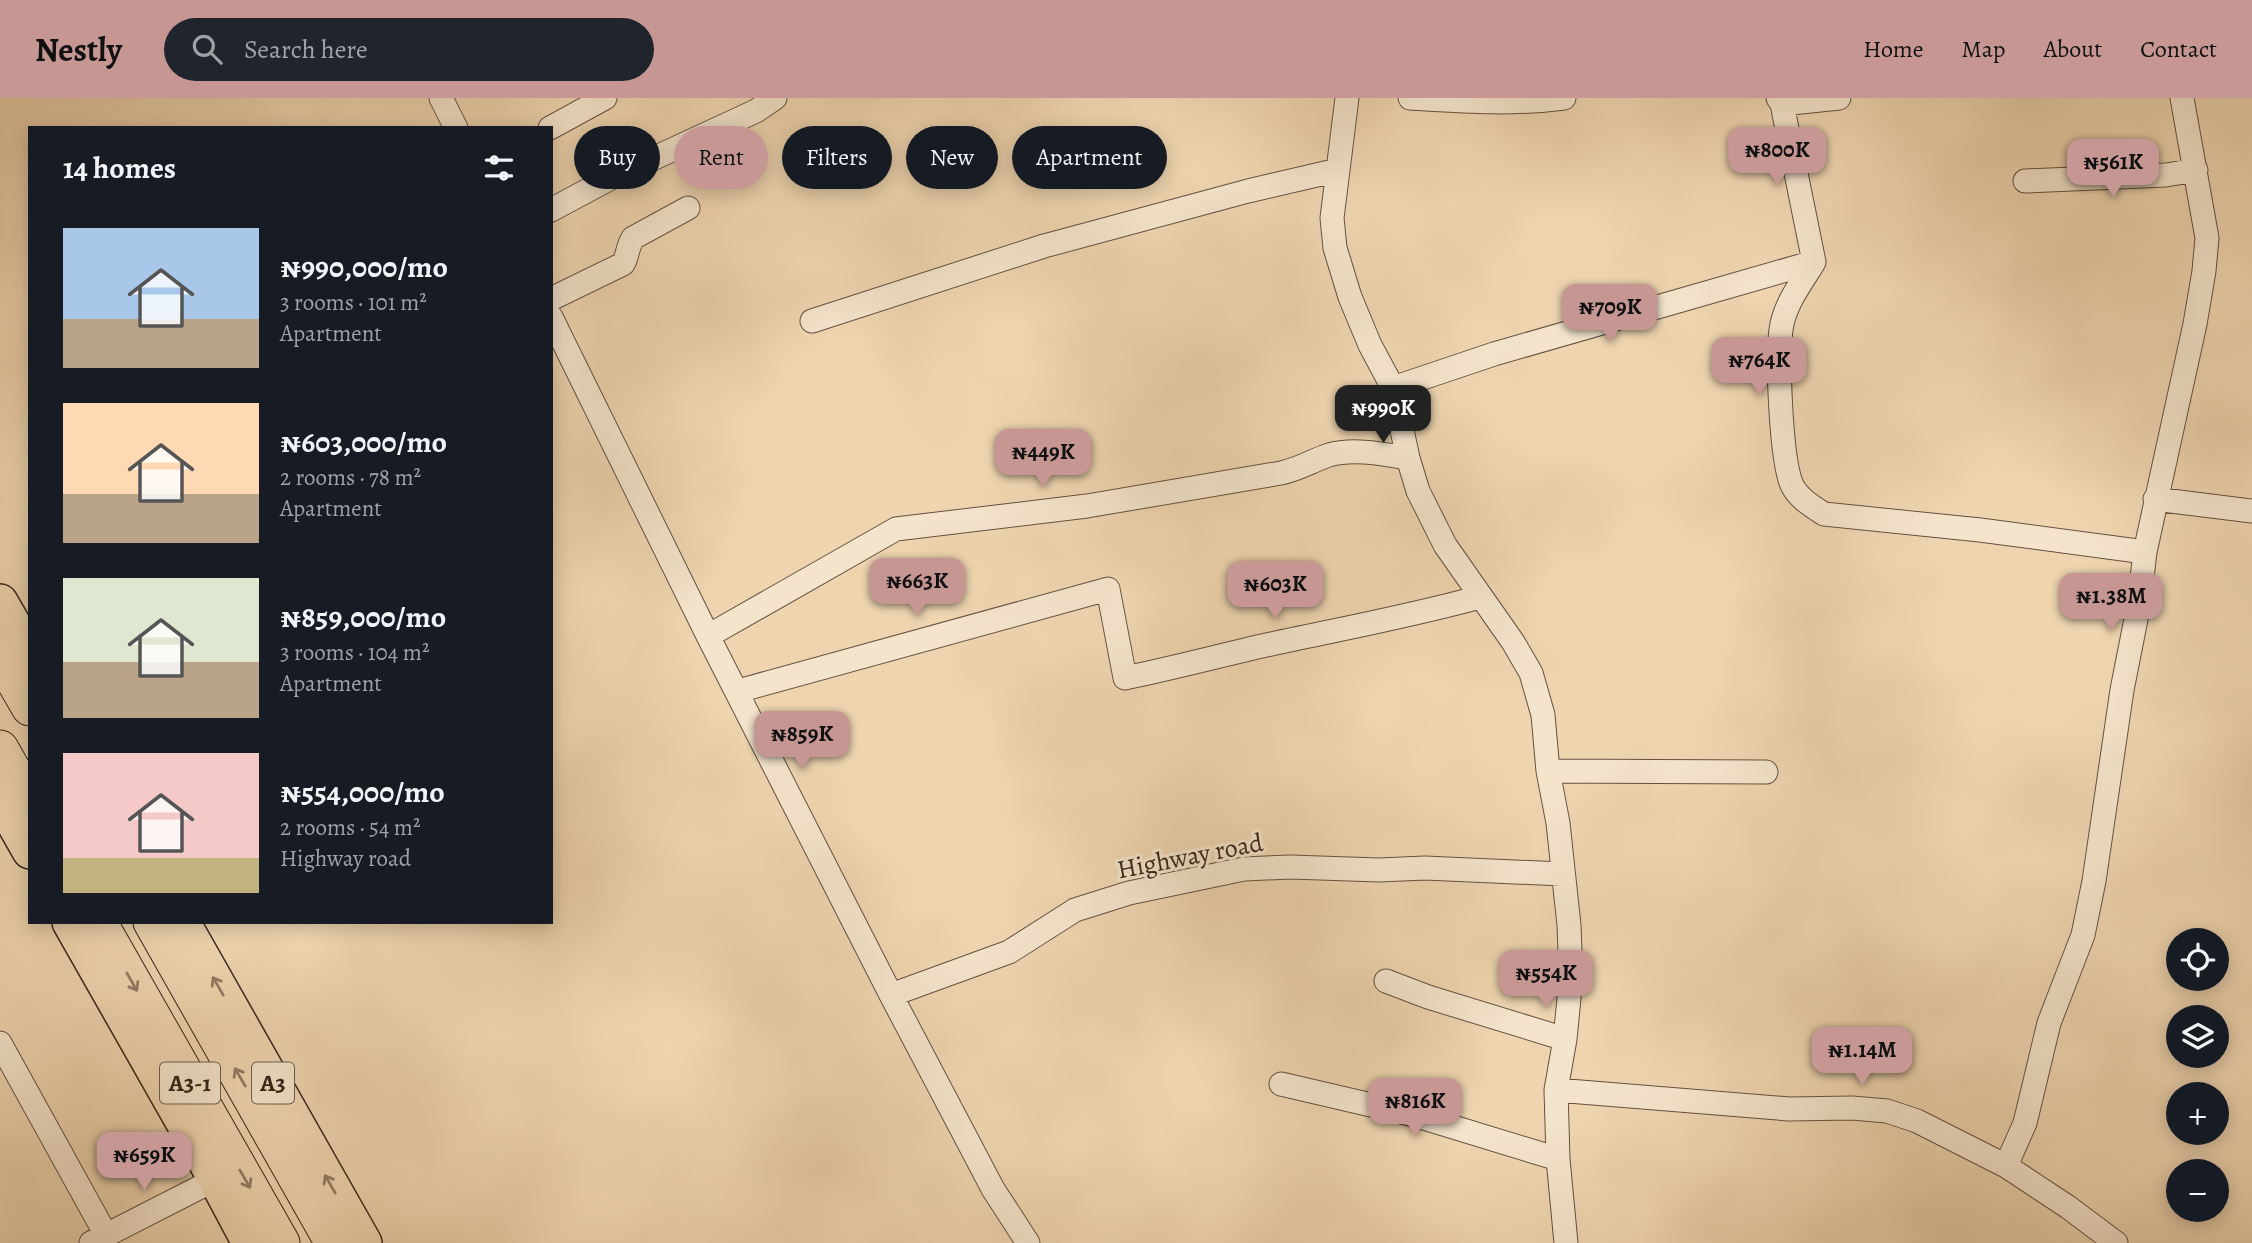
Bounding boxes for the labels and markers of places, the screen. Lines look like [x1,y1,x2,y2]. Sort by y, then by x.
pin: ₦800K [1728,127,1826,187]
pin: ₦561K [2064,140,2162,199]
pin: ₦709K [1561,285,1659,344]
pin: ₦764K [1710,338,1808,397]
pin: ₦990K [1334,386,1432,445]
pin: ₦449K [994,430,1092,489]
pin: ₦663K [868,559,966,618]
pin: ₦603K [1226,561,1324,621]
pin: ₦1.38M [2054,574,2168,633]
pin: ₦859K [753,712,851,771]
pin: ₦554K [1497,950,1595,1010]
pin: ₦1.14M [1805,1028,1919,1087]
pin: ₦816K [1366,1079,1464,1138]
pin: ₦659K [95,1132,193,1192]

